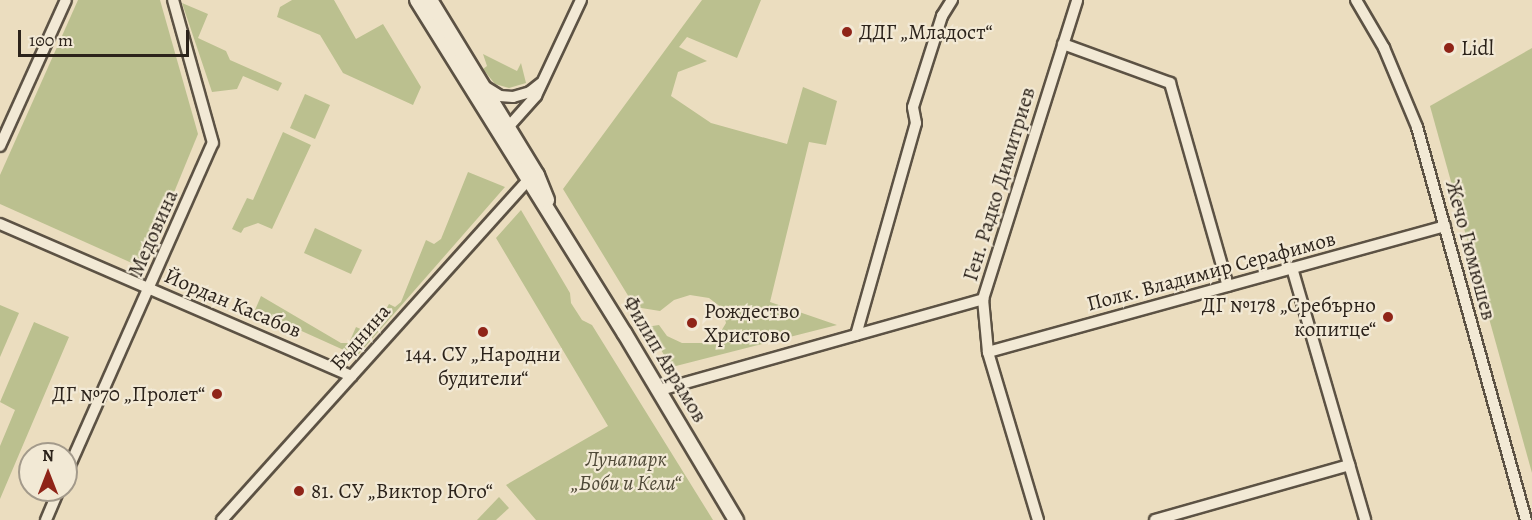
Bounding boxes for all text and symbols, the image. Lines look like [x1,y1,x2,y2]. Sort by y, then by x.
scale bar [21,18,192,56]
place label: ДДГ „Младост“ [859,19,993,45]
marker: ДДГ „Младост“ [840,25,854,39]
text: 100 m [29,28,73,52]
place label: Lidl [1461,35,1494,61]
marker: Lidl [1442,41,1456,55]
street label: Ген. Радко Димитриев [957,84,1041,284]
street label: Жечо Гюмюшев [1440,177,1502,323]
street label: Медовина [123,186,183,280]
street label: Полк. Владимир Серафимов [1084,226,1338,316]
street label: Йордан Касабов [161,263,305,343]
street label: Филип Аврамов [617,291,713,427]
place label: ДГ №178 „Сребърно копитце“ [1201,292,1376,342]
place label: Рождество Христово [704,298,800,348]
street label: Бъднина [324,299,396,375]
marker: ДГ №178 „Сребърно копитце“ [1381,310,1395,324]
marker: Рождество Христово [685,316,699,330]
marker: 144. СУ „Народни будители“ [476,325,490,339]
place label: 144. СУ „Народни будители“ [405,341,561,391]
place label: ДГ №70 „Пролет“ [52,381,205,407]
marker: ДГ №70 „Пролет“ [210,387,224,401]
north arrow [18,442,78,502]
text: N [42,445,54,467]
park label: Лунапарк „Боби и Кели“ [571,446,681,496]
place label: 81. СУ „Виктор Юго“ [311,478,493,504]
marker: 81. СУ „Виктор Юго“ [292,484,306,498]

